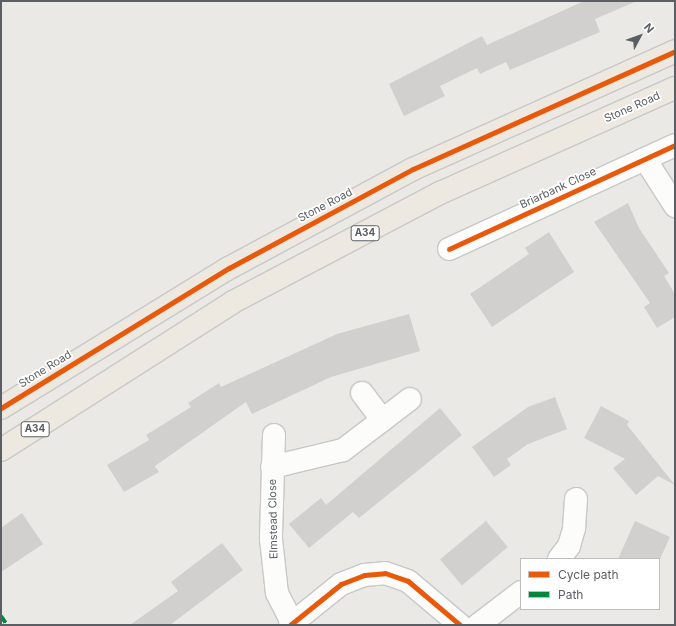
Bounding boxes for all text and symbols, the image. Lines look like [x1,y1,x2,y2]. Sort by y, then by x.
north arrow [620,16,660,56]
text: N [641,20,657,36]
street label: Stone Road [602,89,662,125]
street label: Briarbank Close [518,165,598,211]
street label: Stone Road [296,185,354,225]
road number: A34 [350,225,380,241]
street label: Stone Road [16,348,74,390]
road number: A34 [20,421,50,437]
street label: Elmstead Close [266,479,280,559]
legend [520,558,660,610]
text: Cycle path [558,567,619,582]
text: Path [558,587,583,602]

